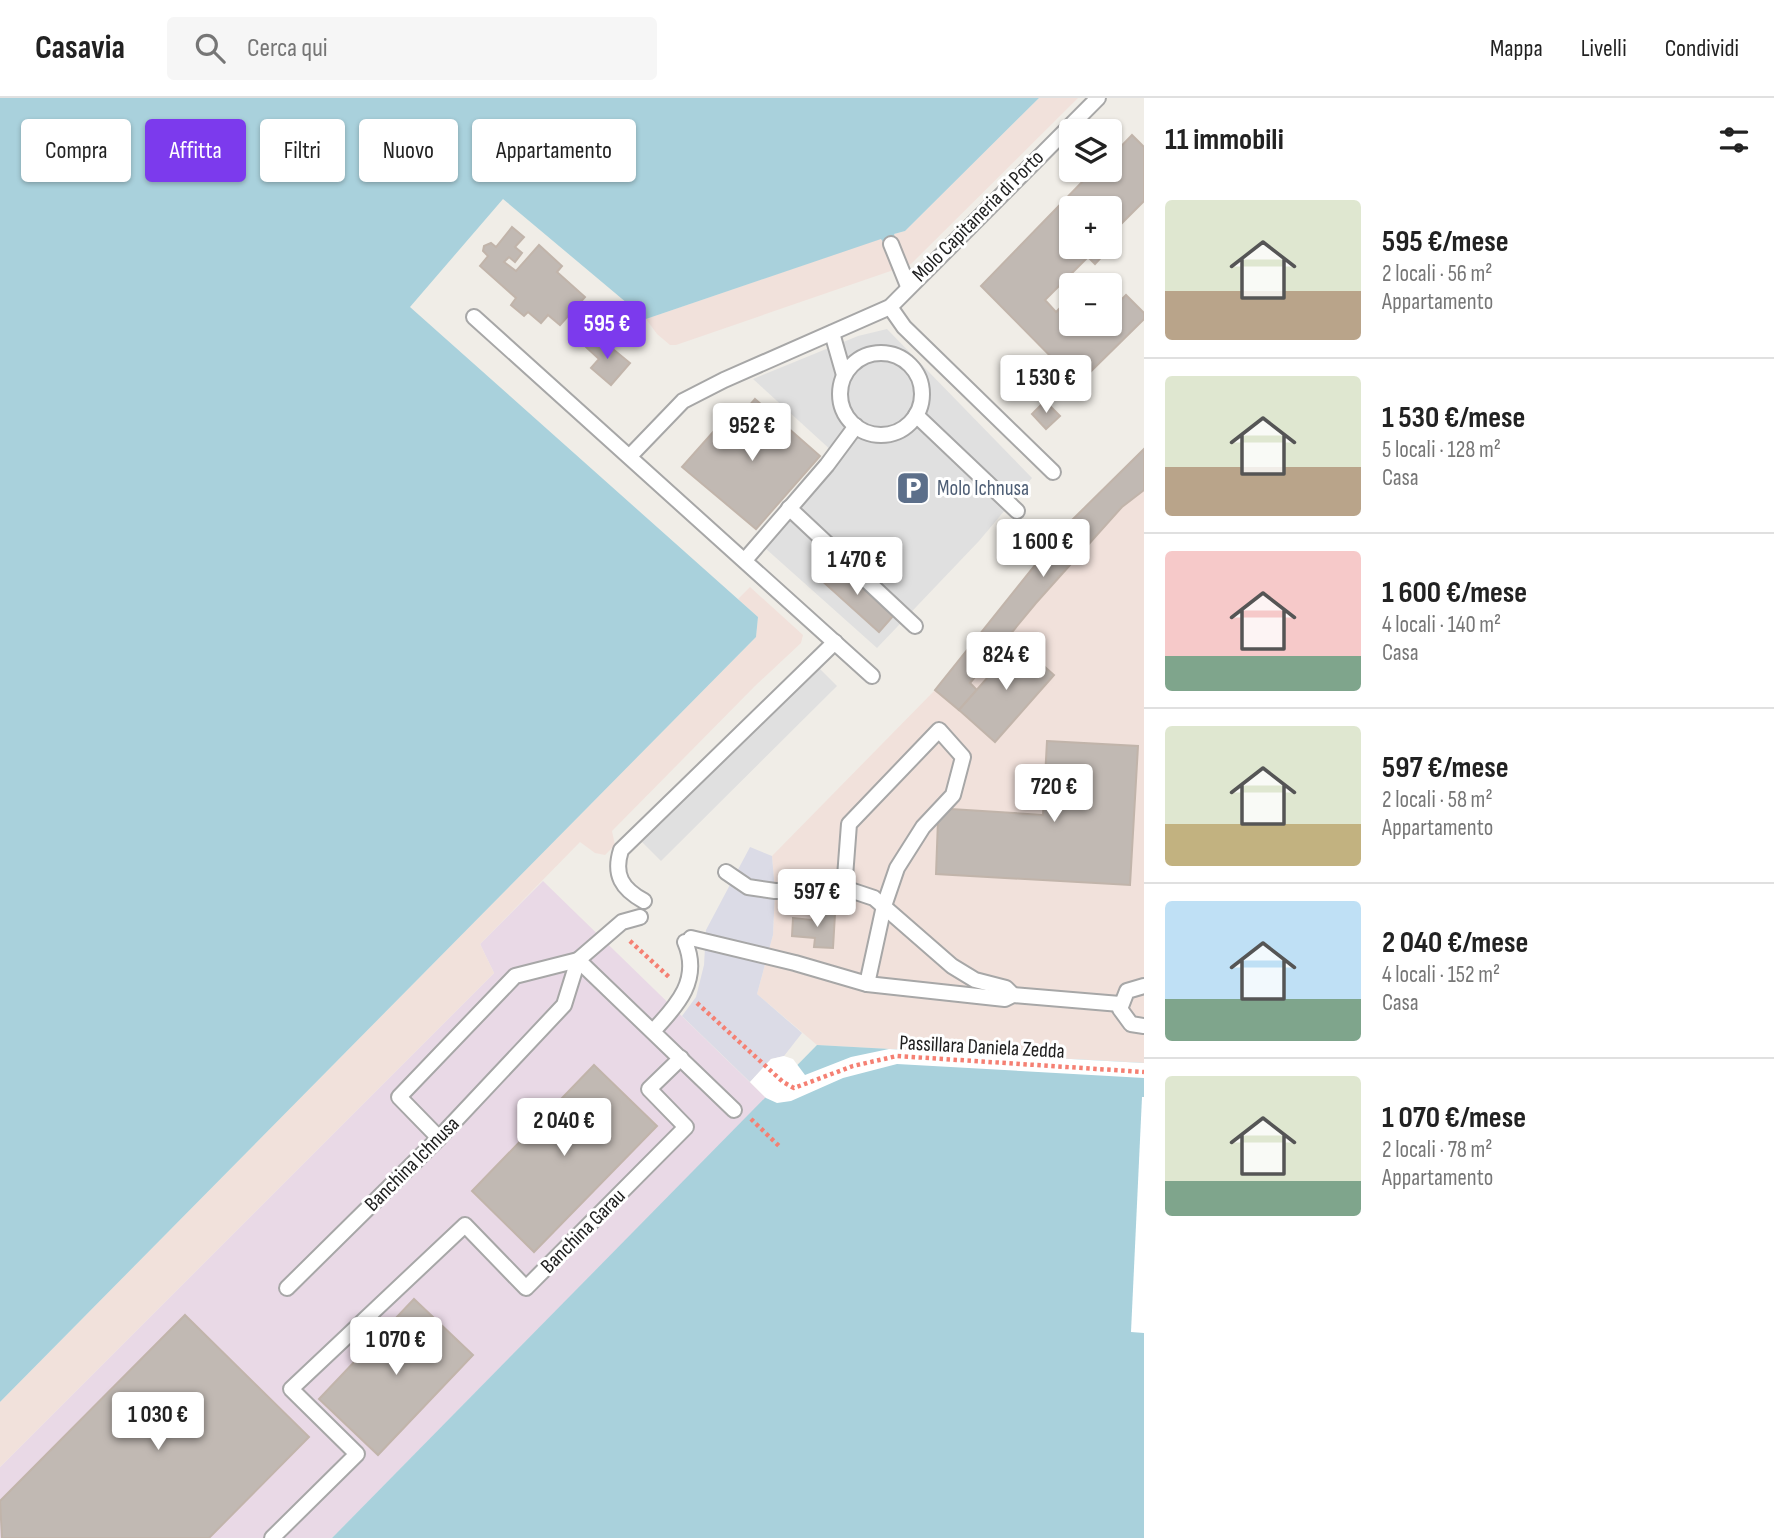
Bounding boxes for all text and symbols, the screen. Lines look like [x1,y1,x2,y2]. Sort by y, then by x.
search box [167,17,657,80]
text: Casavia [35,28,125,68]
icon: search [191,29,229,67]
text: Cerca qui [247,33,328,64]
text: Mappa [1490,34,1543,63]
text: Livelli [1581,34,1627,63]
text: Condividi [1665,34,1739,63]
chip: Compra [21,119,131,182]
chip: Affitta [145,119,246,182]
chip: Filtri [260,119,345,182]
chip: Nuovo [359,119,458,182]
chip: Appartamento [472,119,636,182]
map controls [1059,119,1122,336]
button: layers [1059,119,1122,182]
icon: filters [1715,121,1753,159]
text: 11 immobili [1165,122,1284,158]
street label: Molo Capitaneria di Porto [907,145,1049,287]
button: + [1059,196,1122,259]
text: 595 €/mese [1382,224,1509,260]
icon: home [1221,228,1305,312]
text: 2 locali · 56 m² [1382,260,1493,288]
button: − [1059,273,1122,336]
text: Appartamento [1382,288,1493,316]
pin: 595 € [558,302,656,361]
text: 595 € [584,310,630,338]
pin: 1 530 € [981,356,1111,415]
text: 1 530 € [1016,364,1076,392]
text: 1 530 €/mese [1382,400,1525,436]
pin: 952 € [703,404,801,463]
icon: home [1221,404,1305,488]
text: 952 € [729,412,775,440]
text: 5 locali · 128 m² [1382,436,1501,464]
text: Casa [1382,464,1419,492]
parking icon: Molo Ichnusa [894,469,932,507]
place label: Molo Ichnusa [937,476,1029,501]
pin: 1 600 € [978,519,1108,579]
text: 1 600 € [1013,528,1073,556]
pin: 1 470 € [792,538,922,597]
text: 1 470 € [827,546,887,574]
text: 1 600 €/mese [1382,575,1527,611]
icon: home [1221,579,1305,663]
text: 4 locali · 140 m² [1382,611,1501,639]
pin: 824 € [957,632,1055,692]
text: Casa [1382,639,1419,667]
text: 824 € [982,641,1030,669]
text: 597 €/mese [1382,750,1509,786]
icon: home [1221,754,1305,838]
pin: 720 € [1005,764,1103,824]
text: 720 € [1031,773,1077,801]
text: 2 locali · 58 m² [1382,786,1493,814]
text: Appartamento [1382,814,1493,842]
pin: 597 € [768,870,866,929]
text: 597 € [794,878,840,906]
text: 2 040 €/mese [1382,925,1528,961]
icon: home [1221,929,1305,1013]
text: 4 locali · 152 m² [1382,961,1500,989]
text: Casa [1382,989,1419,1017]
street label: Passillara Daniela Zedda [899,1030,1065,1064]
pin: 2 040 € [499,1098,629,1158]
text: 1 070 €/mese [1382,1100,1526,1136]
icon: home [1221,1104,1305,1188]
text: 2 040 € [533,1107,595,1135]
street label: Banchina Ichnusa [360,1112,464,1216]
text: 2 locali · 78 m² [1382,1136,1492,1164]
text: Appartamento [1382,1164,1493,1192]
street label: Banchina Garau [536,1184,630,1278]
pin: 1 070 € [331,1318,461,1377]
text: 1 070 € [366,1326,426,1354]
pin: 1 030 € [93,1392,223,1452]
text: 1 030 € [128,1401,188,1429]

